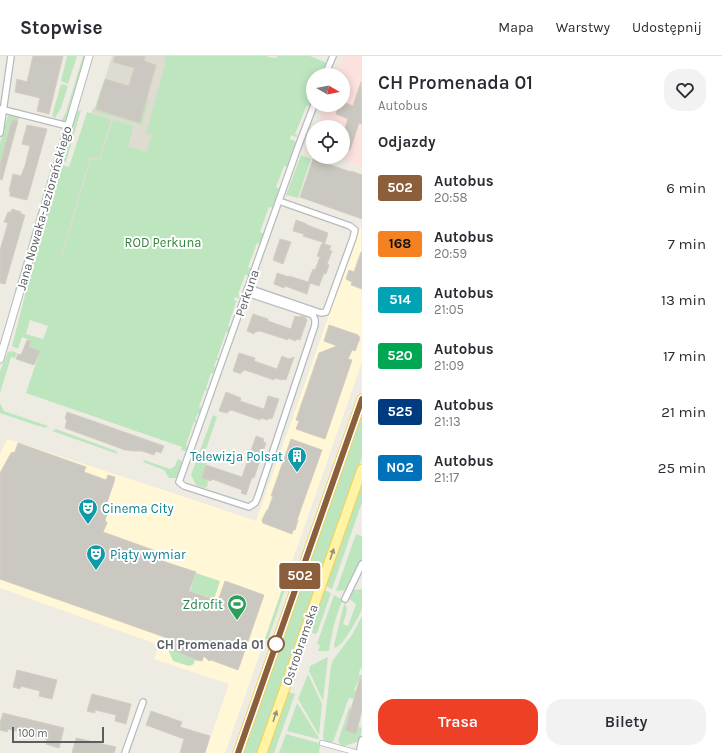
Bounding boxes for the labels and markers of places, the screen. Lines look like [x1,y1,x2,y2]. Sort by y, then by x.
building icon: Telewizja Polsat [286,445,308,473]
place label: Telewizja Polsat [190,449,283,464]
theatre icon: Cinema City [77,497,99,525]
place label: Cinema City [102,501,174,516]
theatre icon: Piąty wymiar [85,543,107,571]
place label: Piąty wymiar [110,547,186,562]
sports icon: Zdrofit [226,593,248,621]
place label: Zdrofit [183,597,223,612]
marker: CH Promenada 01 [267,635,285,653]
place label: CH Promenada 01 [157,637,264,652]

